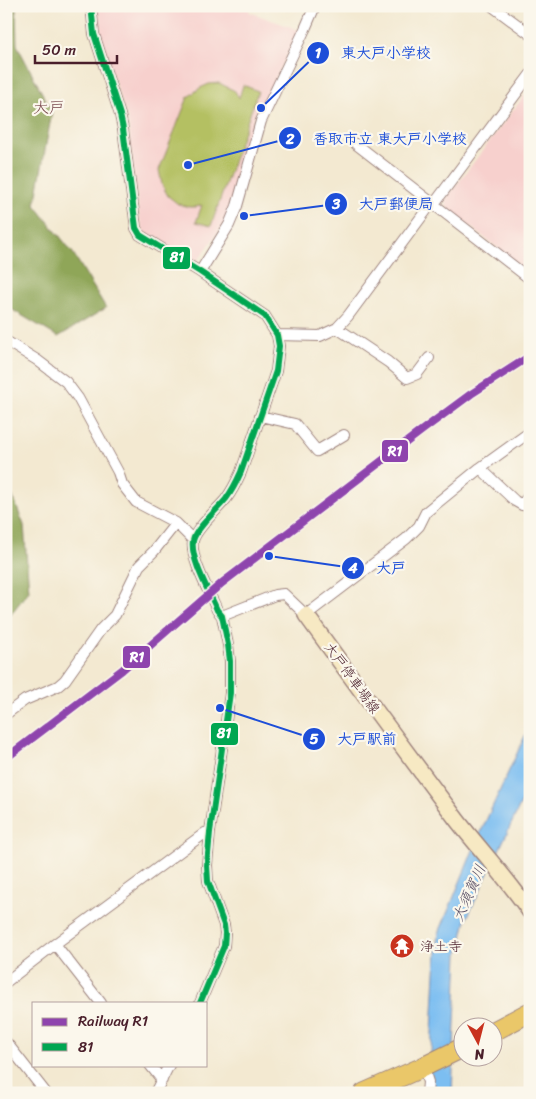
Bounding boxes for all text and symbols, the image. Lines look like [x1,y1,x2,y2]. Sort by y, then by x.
scale bar [35,32,118,64]
text: 50 m [42,37,77,63]
callout: 東大戸小学校 [306,38,441,68]
text: 1 [315,40,322,66]
text: 東大戸小学校 [341,40,431,66]
district label: 大戸 [33,93,65,122]
callout: 香取市立 東大戸小学校 [278,123,476,153]
text: 2 [285,126,295,152]
text: 香取市立 東大戸小学校 [313,126,467,152]
callout: 大戸郵便局 [323,189,443,219]
text: 3 [331,191,341,217]
text: 大戸郵便局 [358,191,434,217]
text: 81 [169,245,184,270]
line badge: 81 [162,246,191,270]
line badge: R1 [381,439,409,463]
text: R1 [387,439,402,464]
callout: 大戸 [341,553,416,583]
text: 4 [347,555,358,581]
text: 大戸 [376,555,406,581]
street label: 大戸停車場線 [317,637,387,719]
line badge: R1 [122,645,151,669]
text: R1 [129,645,144,670]
text: 81 [216,721,231,746]
line badge: 81 [210,722,239,746]
callout: 大戸駅前 [302,724,407,754]
text: 5 [309,726,319,752]
text: 大戸駅前 [337,726,397,752]
water label: 大須賀川 [445,860,493,926]
temple icon: 浄土寺 [389,933,415,959]
place label: 浄土寺 [420,934,462,959]
legend [32,1002,208,1066]
text: Railway R1 [78,1008,148,1034]
north arrow [454,1016,504,1066]
text: 81 [78,1034,93,1060]
text: N [473,1041,487,1067]

